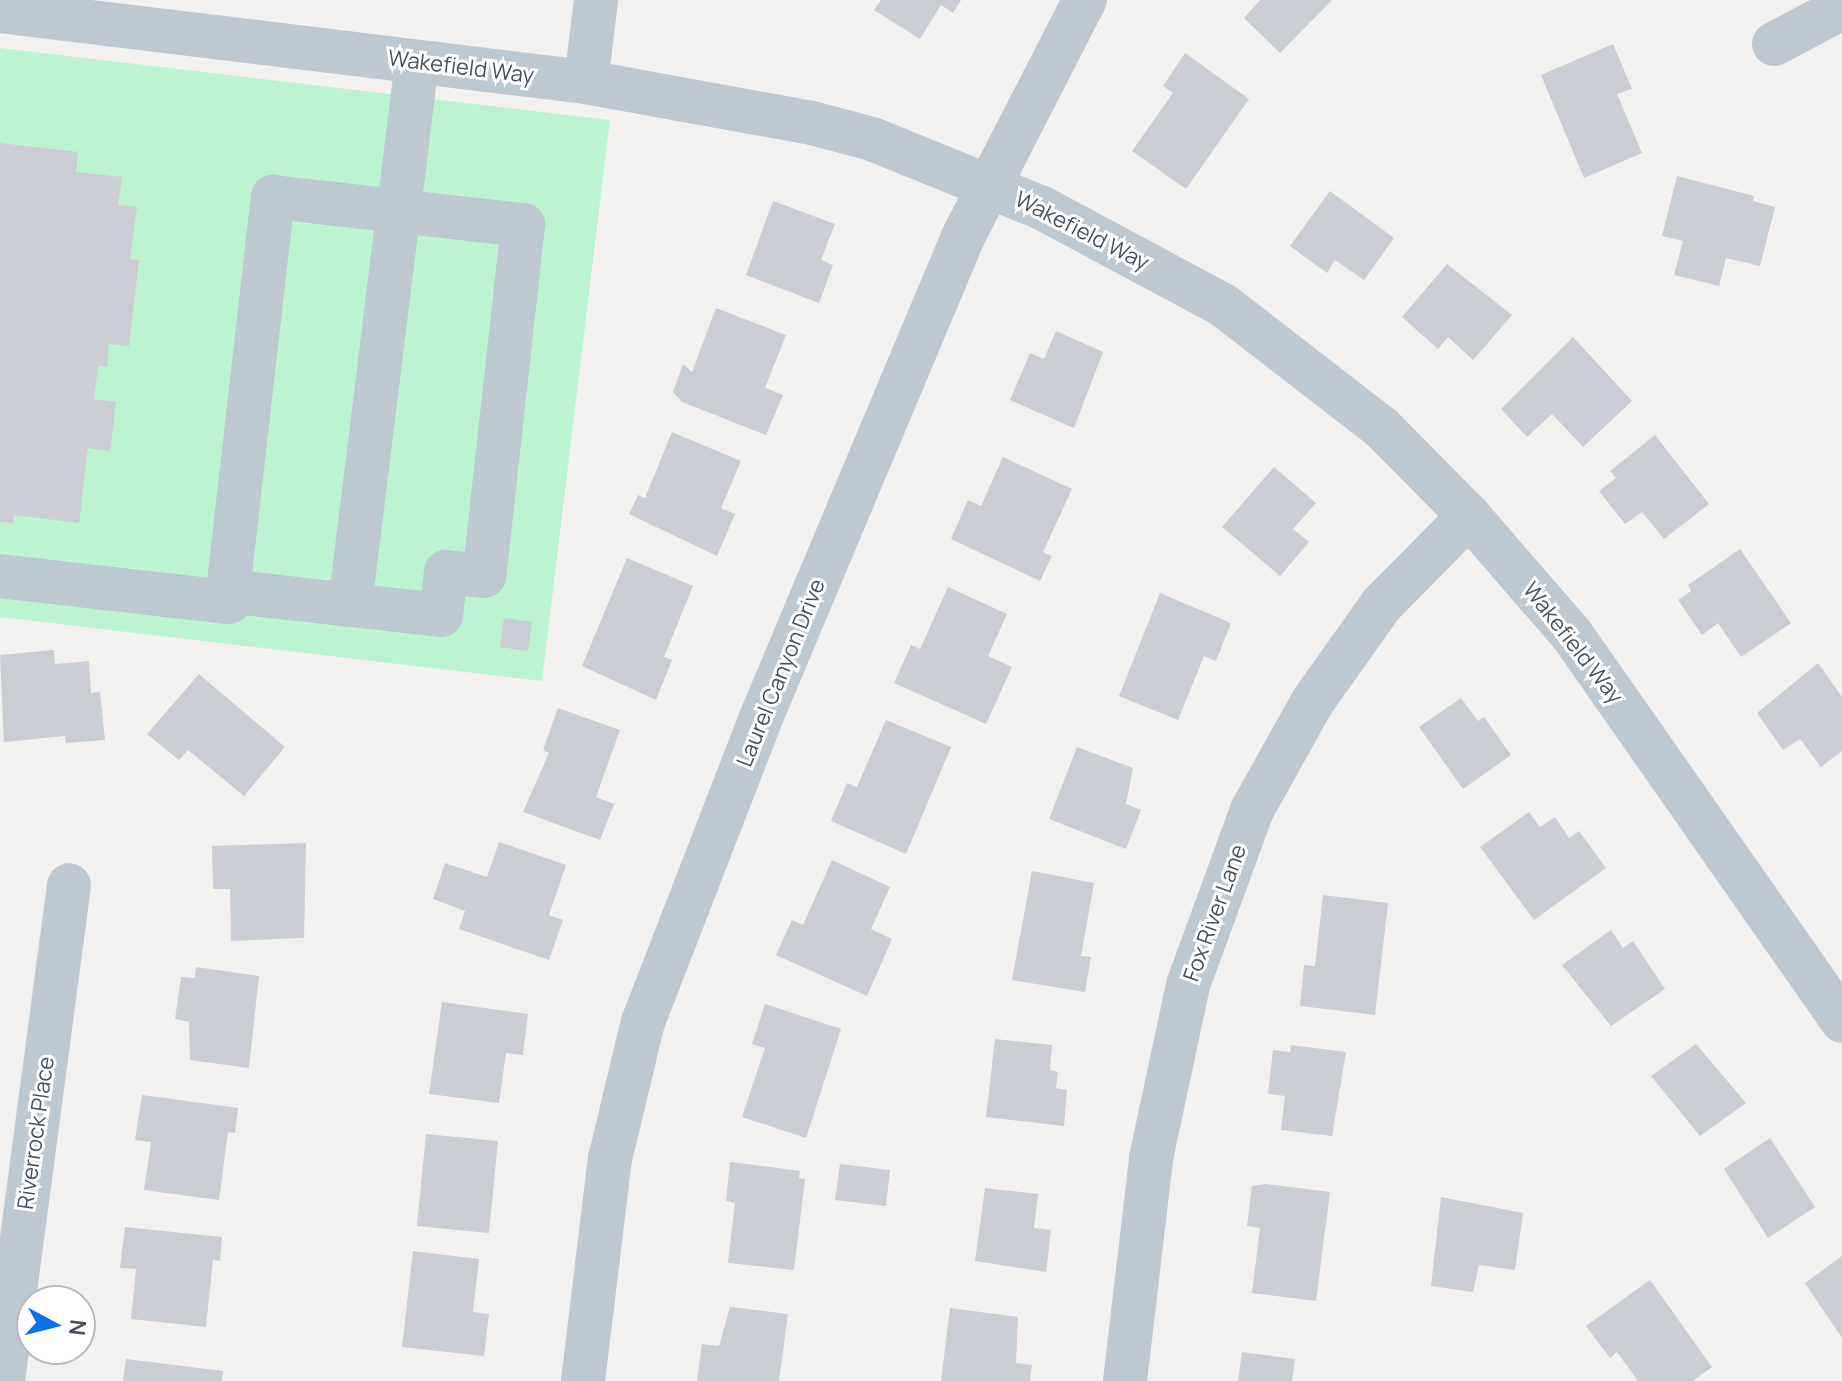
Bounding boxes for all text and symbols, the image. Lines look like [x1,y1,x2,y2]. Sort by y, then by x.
street label: Wakefield Way [387,45,535,89]
street label: Wakefield Way [1011,186,1153,276]
street label: Laurel Canyon Drive [731,575,831,771]
street label: Wakefield Way [1517,577,1629,709]
street label: Fox River Lane [1178,841,1252,985]
street label: Riverrock Place [12,1055,60,1211]
north arrow [16,1285,96,1365]
text: N [62,1318,94,1337]

